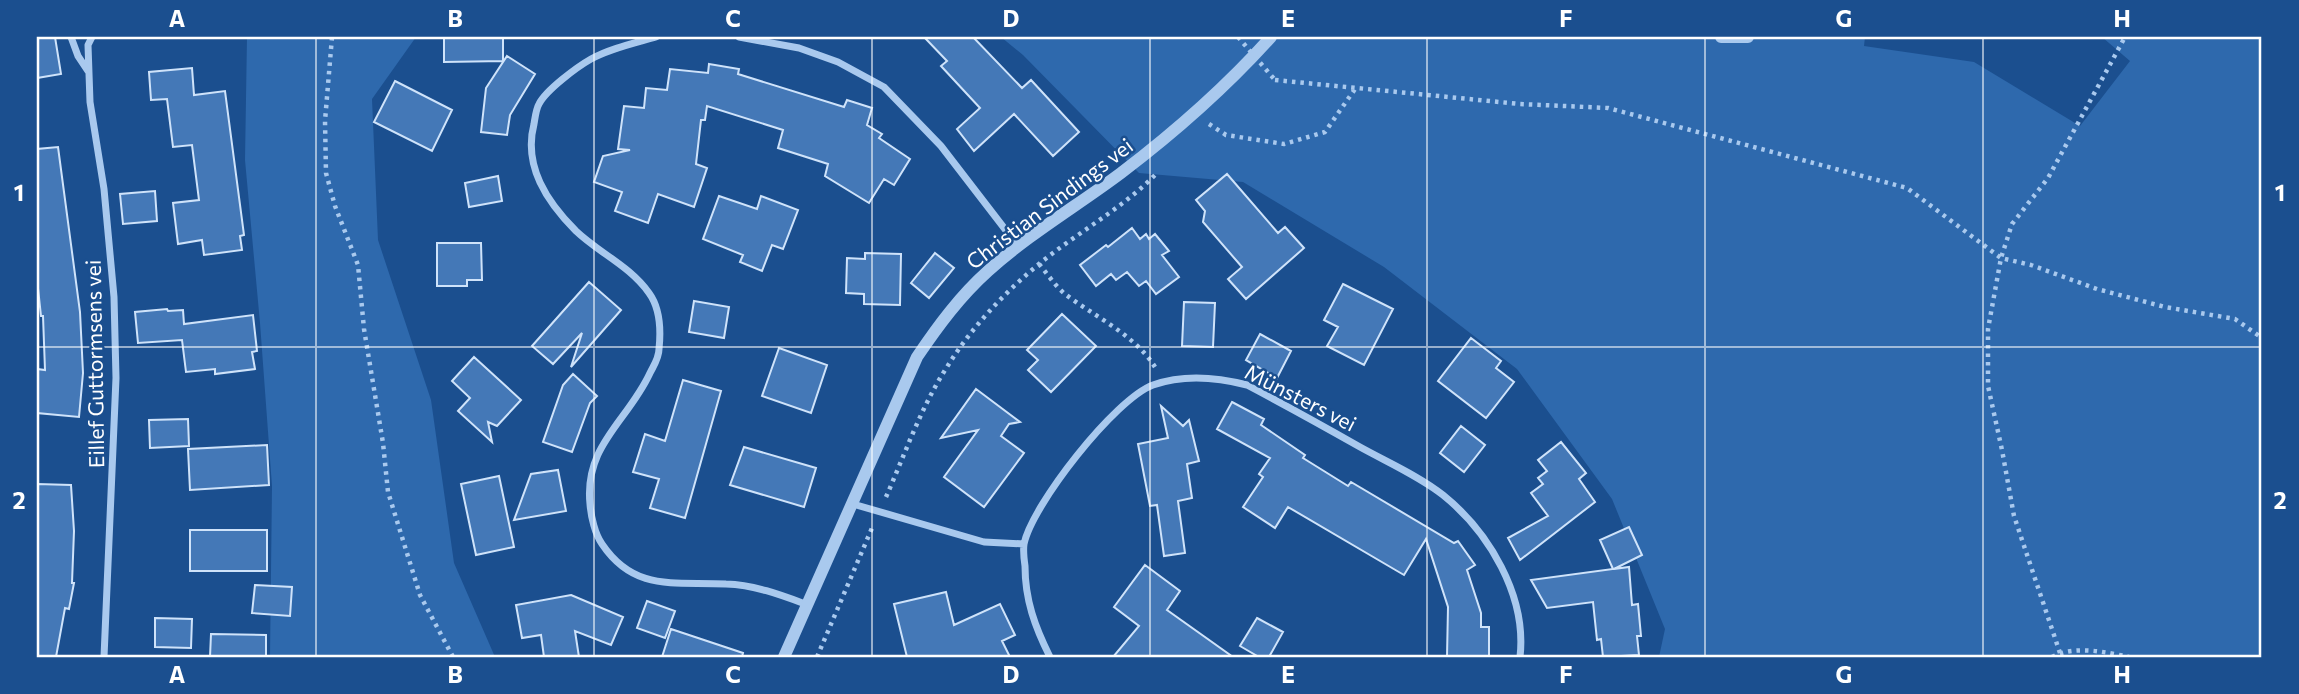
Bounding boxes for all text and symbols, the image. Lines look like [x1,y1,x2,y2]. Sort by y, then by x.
text: A [169,4,186,32]
text: B [447,4,463,32]
text: C [725,4,741,32]
text: D [1003,4,1020,32]
text: E [1281,4,1295,32]
text: F [1559,4,1573,32]
text: G [1836,4,1852,32]
text: H [2113,4,2131,32]
street label: Christian Sindings vei [961,132,1137,274]
text: 1 [14,178,24,206]
text: 1 [2275,178,2285,206]
street label: Eillef Guttormsens vei [80,260,108,468]
street label: Münsters vei [1241,358,1361,436]
text: 2 [12,486,26,514]
text: 2 [2273,486,2287,514]
text: A [169,660,186,688]
text: B [447,660,463,688]
text: C [725,660,741,688]
text: D [1003,660,1020,688]
text: E [1281,660,1295,688]
text: F [1559,660,1573,688]
text: G [1836,660,1852,688]
text: H [2113,660,2131,688]

